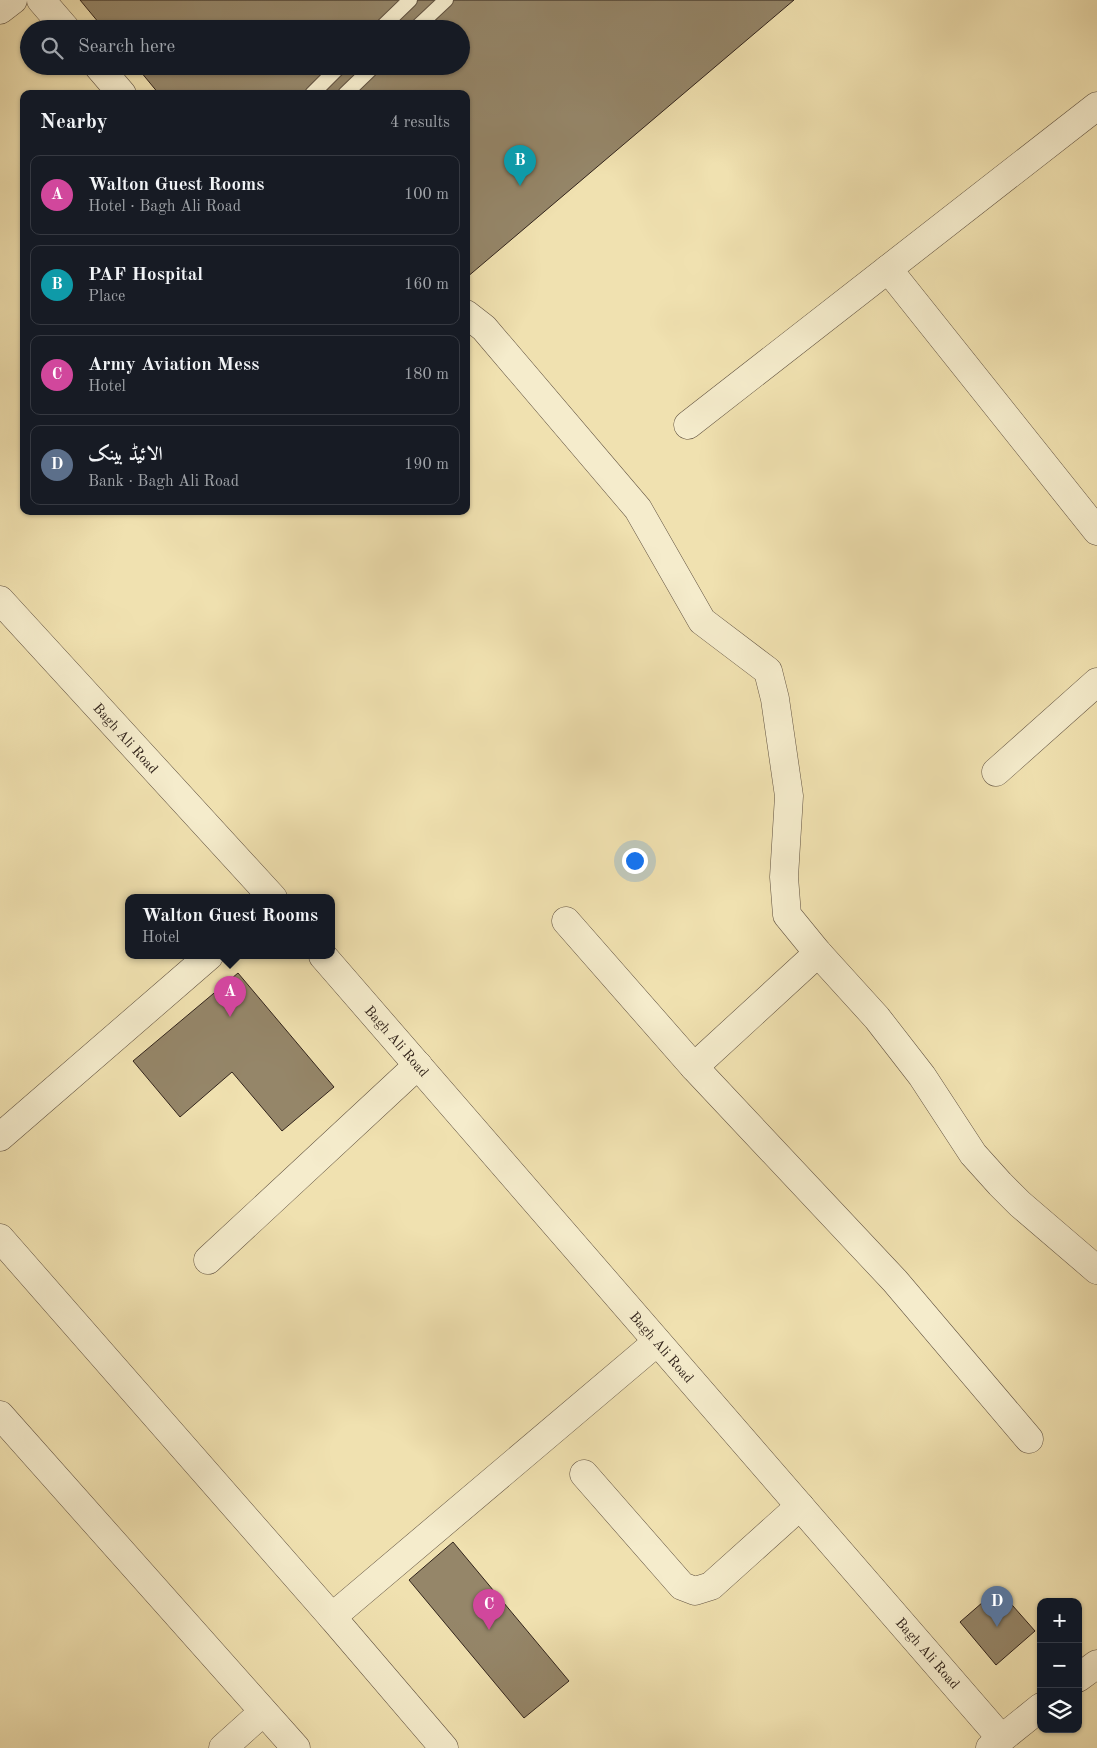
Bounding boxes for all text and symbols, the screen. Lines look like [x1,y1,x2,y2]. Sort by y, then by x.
search box [20,20,470,75]
icon: search [38,34,66,62]
text: Search here [78,38,175,57]
text: Nearby [40,112,108,133]
text: 4 results [390,115,450,131]
pin: B [504,145,536,186]
text: Walton Guest Rooms [88,176,264,195]
text: A [51,187,63,203]
text: 100 m [404,187,449,203]
text: Hotel · Bagh Ali Road [88,199,241,215]
text: PAF Hospital [88,266,203,285]
text: B [51,277,63,293]
text: 160 m [404,277,449,293]
text: Place [88,289,125,305]
text: Army Aviation Mess [88,356,259,375]
text: C [52,367,62,383]
text: 180 m [404,367,449,383]
text: Hotel [88,379,126,395]
text: الائیڈ بینک [88,446,163,465]
text: D [51,457,63,473]
text: 190 m [404,457,449,473]
text: Bank · Bagh Ali Road [88,474,239,490]
street label: Bagh Ali Road [90,701,160,776]
your location [622,848,648,874]
popup [125,894,335,959]
text: Walton Guest Rooms [142,907,318,926]
text: Hotel [142,930,180,946]
pin: A [214,976,246,1017]
street label: Bagh Ali Road [362,1003,431,1080]
street label: Bagh Ali Road [627,1309,696,1386]
pin: D [981,1586,1013,1627]
pin: C [473,1589,505,1630]
map controls [1037,1598,1082,1733]
button: + [1037,1598,1082,1643]
street label: Bagh Ali Road [893,1615,962,1692]
button: − [1037,1643,1082,1688]
button: layers [1037,1688,1082,1733]

